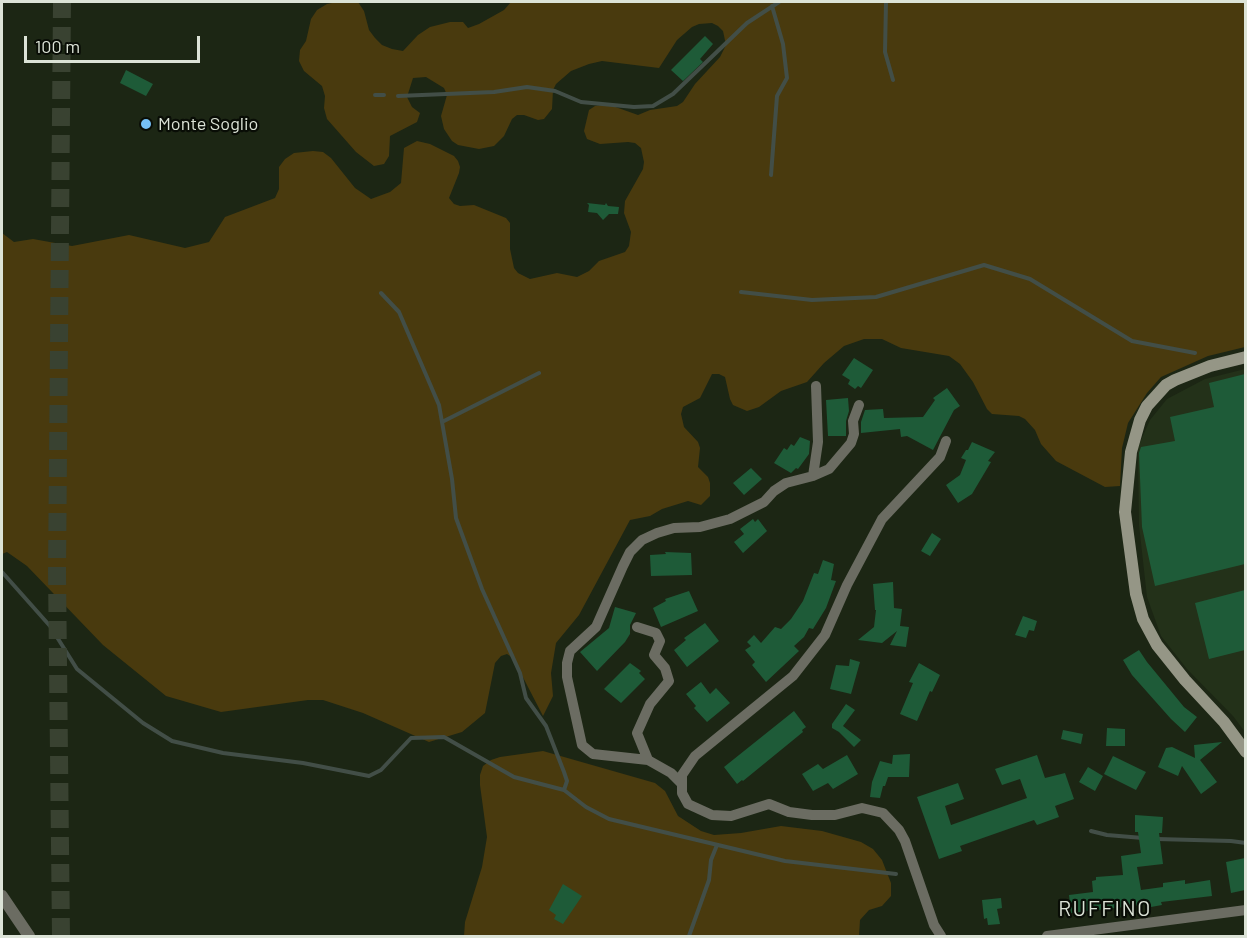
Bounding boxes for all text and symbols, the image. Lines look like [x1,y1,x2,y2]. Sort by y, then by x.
scale bar [27,24,202,62]
text: 100 m [35,35,80,57]
place label: Monte Soglio [158,113,258,135]
marker: Monte Soglio [139,117,153,131]
district label: RUFFINO [1058,896,1152,922]

